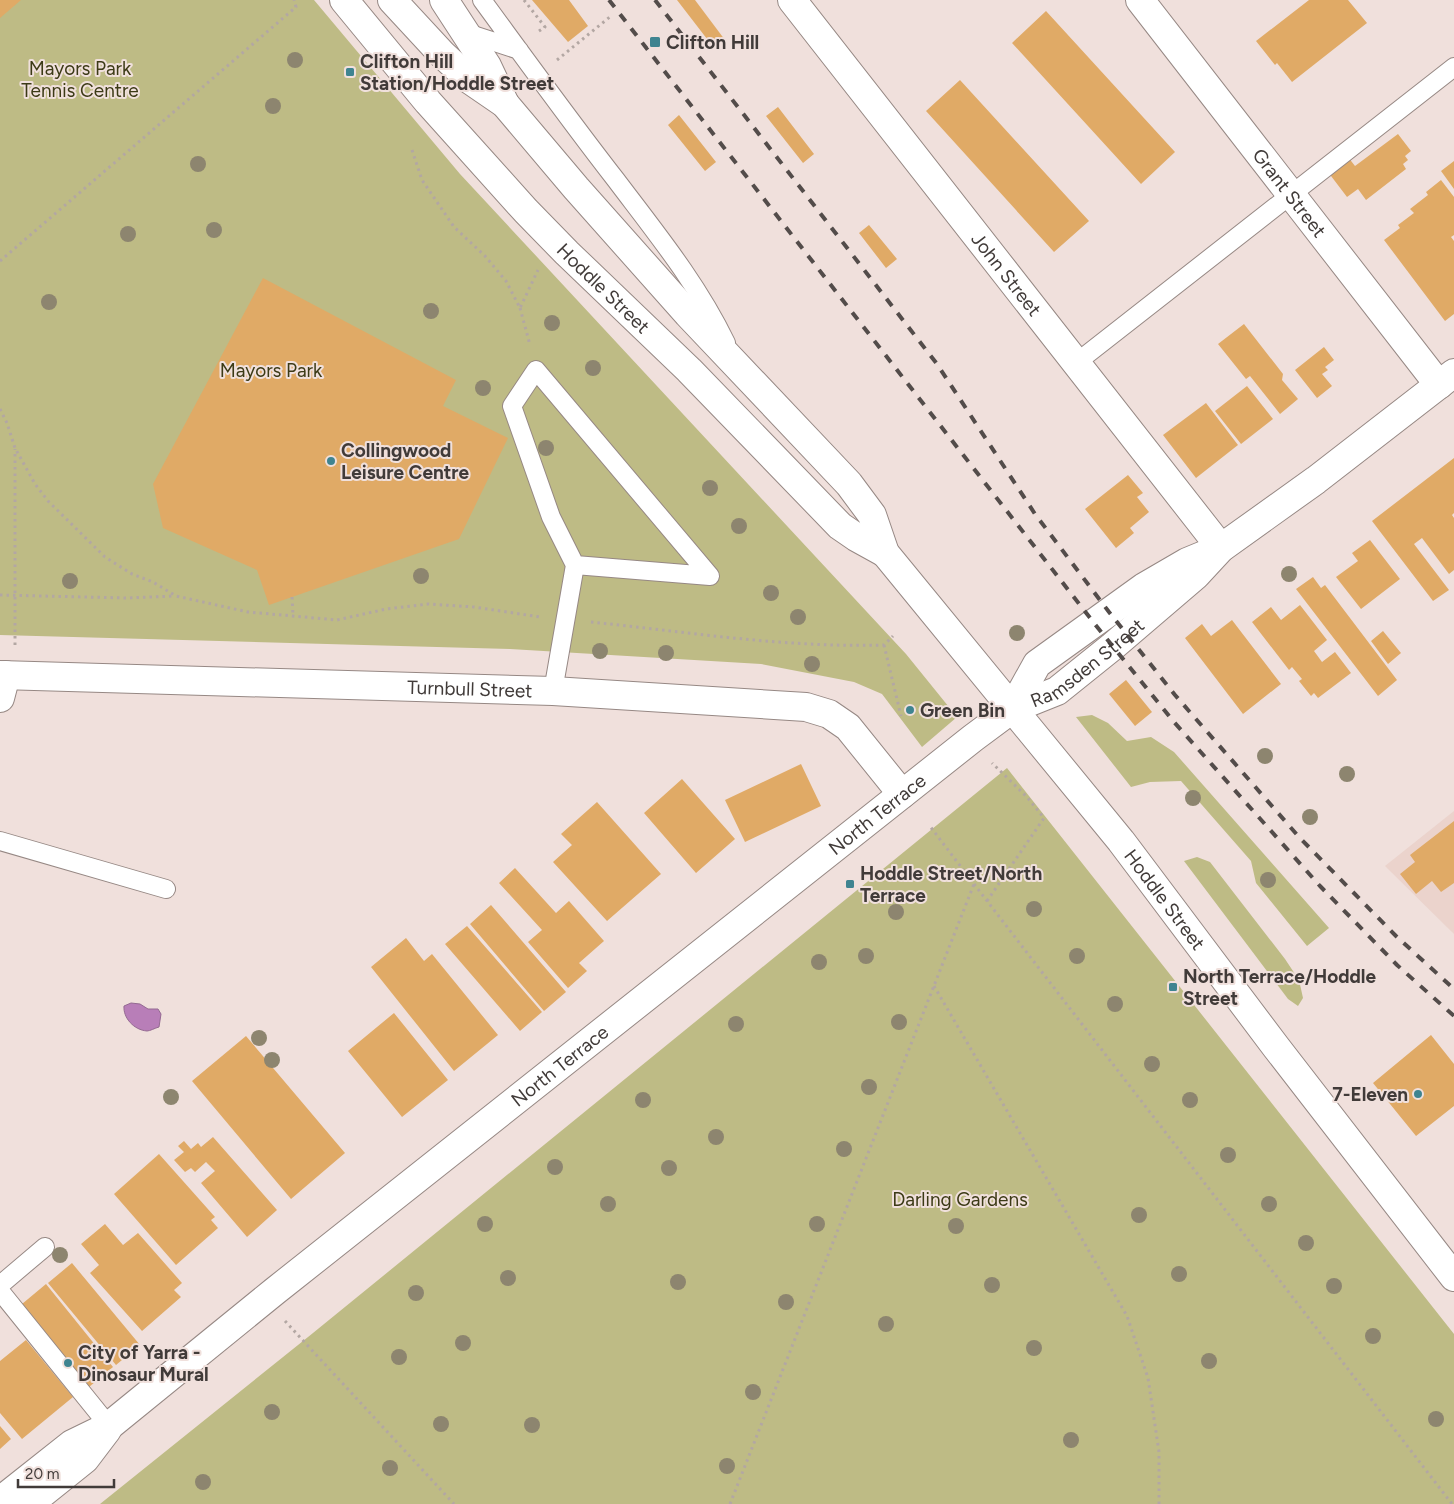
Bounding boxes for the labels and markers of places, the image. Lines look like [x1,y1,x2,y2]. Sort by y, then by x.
place label: Clifton Hill [666,31,759,54]
marker: Clifton Hill [648,35,662,49]
place label: Clifton Hill Station/Hoddle Street [360,50,555,95]
marker: Clifton Hill Station/Hoddle Street [344,66,356,78]
place label: Collingwood Leisure Centre [341,439,470,484]
marker: Collingwood Leisure Centre [325,455,337,467]
place label: Green Bin [920,699,1005,722]
marker: Green Bin [904,704,916,716]
place label: Hoddle Street/North Terrace [860,862,1042,907]
marker: Hoddle Street/North Terrace [844,878,856,890]
place label: North Terrace/Hoddle Street [1183,965,1376,1010]
marker: North Terrace/Hoddle Street [1167,981,1179,993]
place label: 7-Eleven [1332,1083,1408,1106]
marker: 7-Eleven [1412,1088,1424,1100]
place label: City of Yarra - Dinosaur Mural [78,1341,209,1386]
marker: City of Yarra - Dinosaur Mural [62,1357,74,1369]

